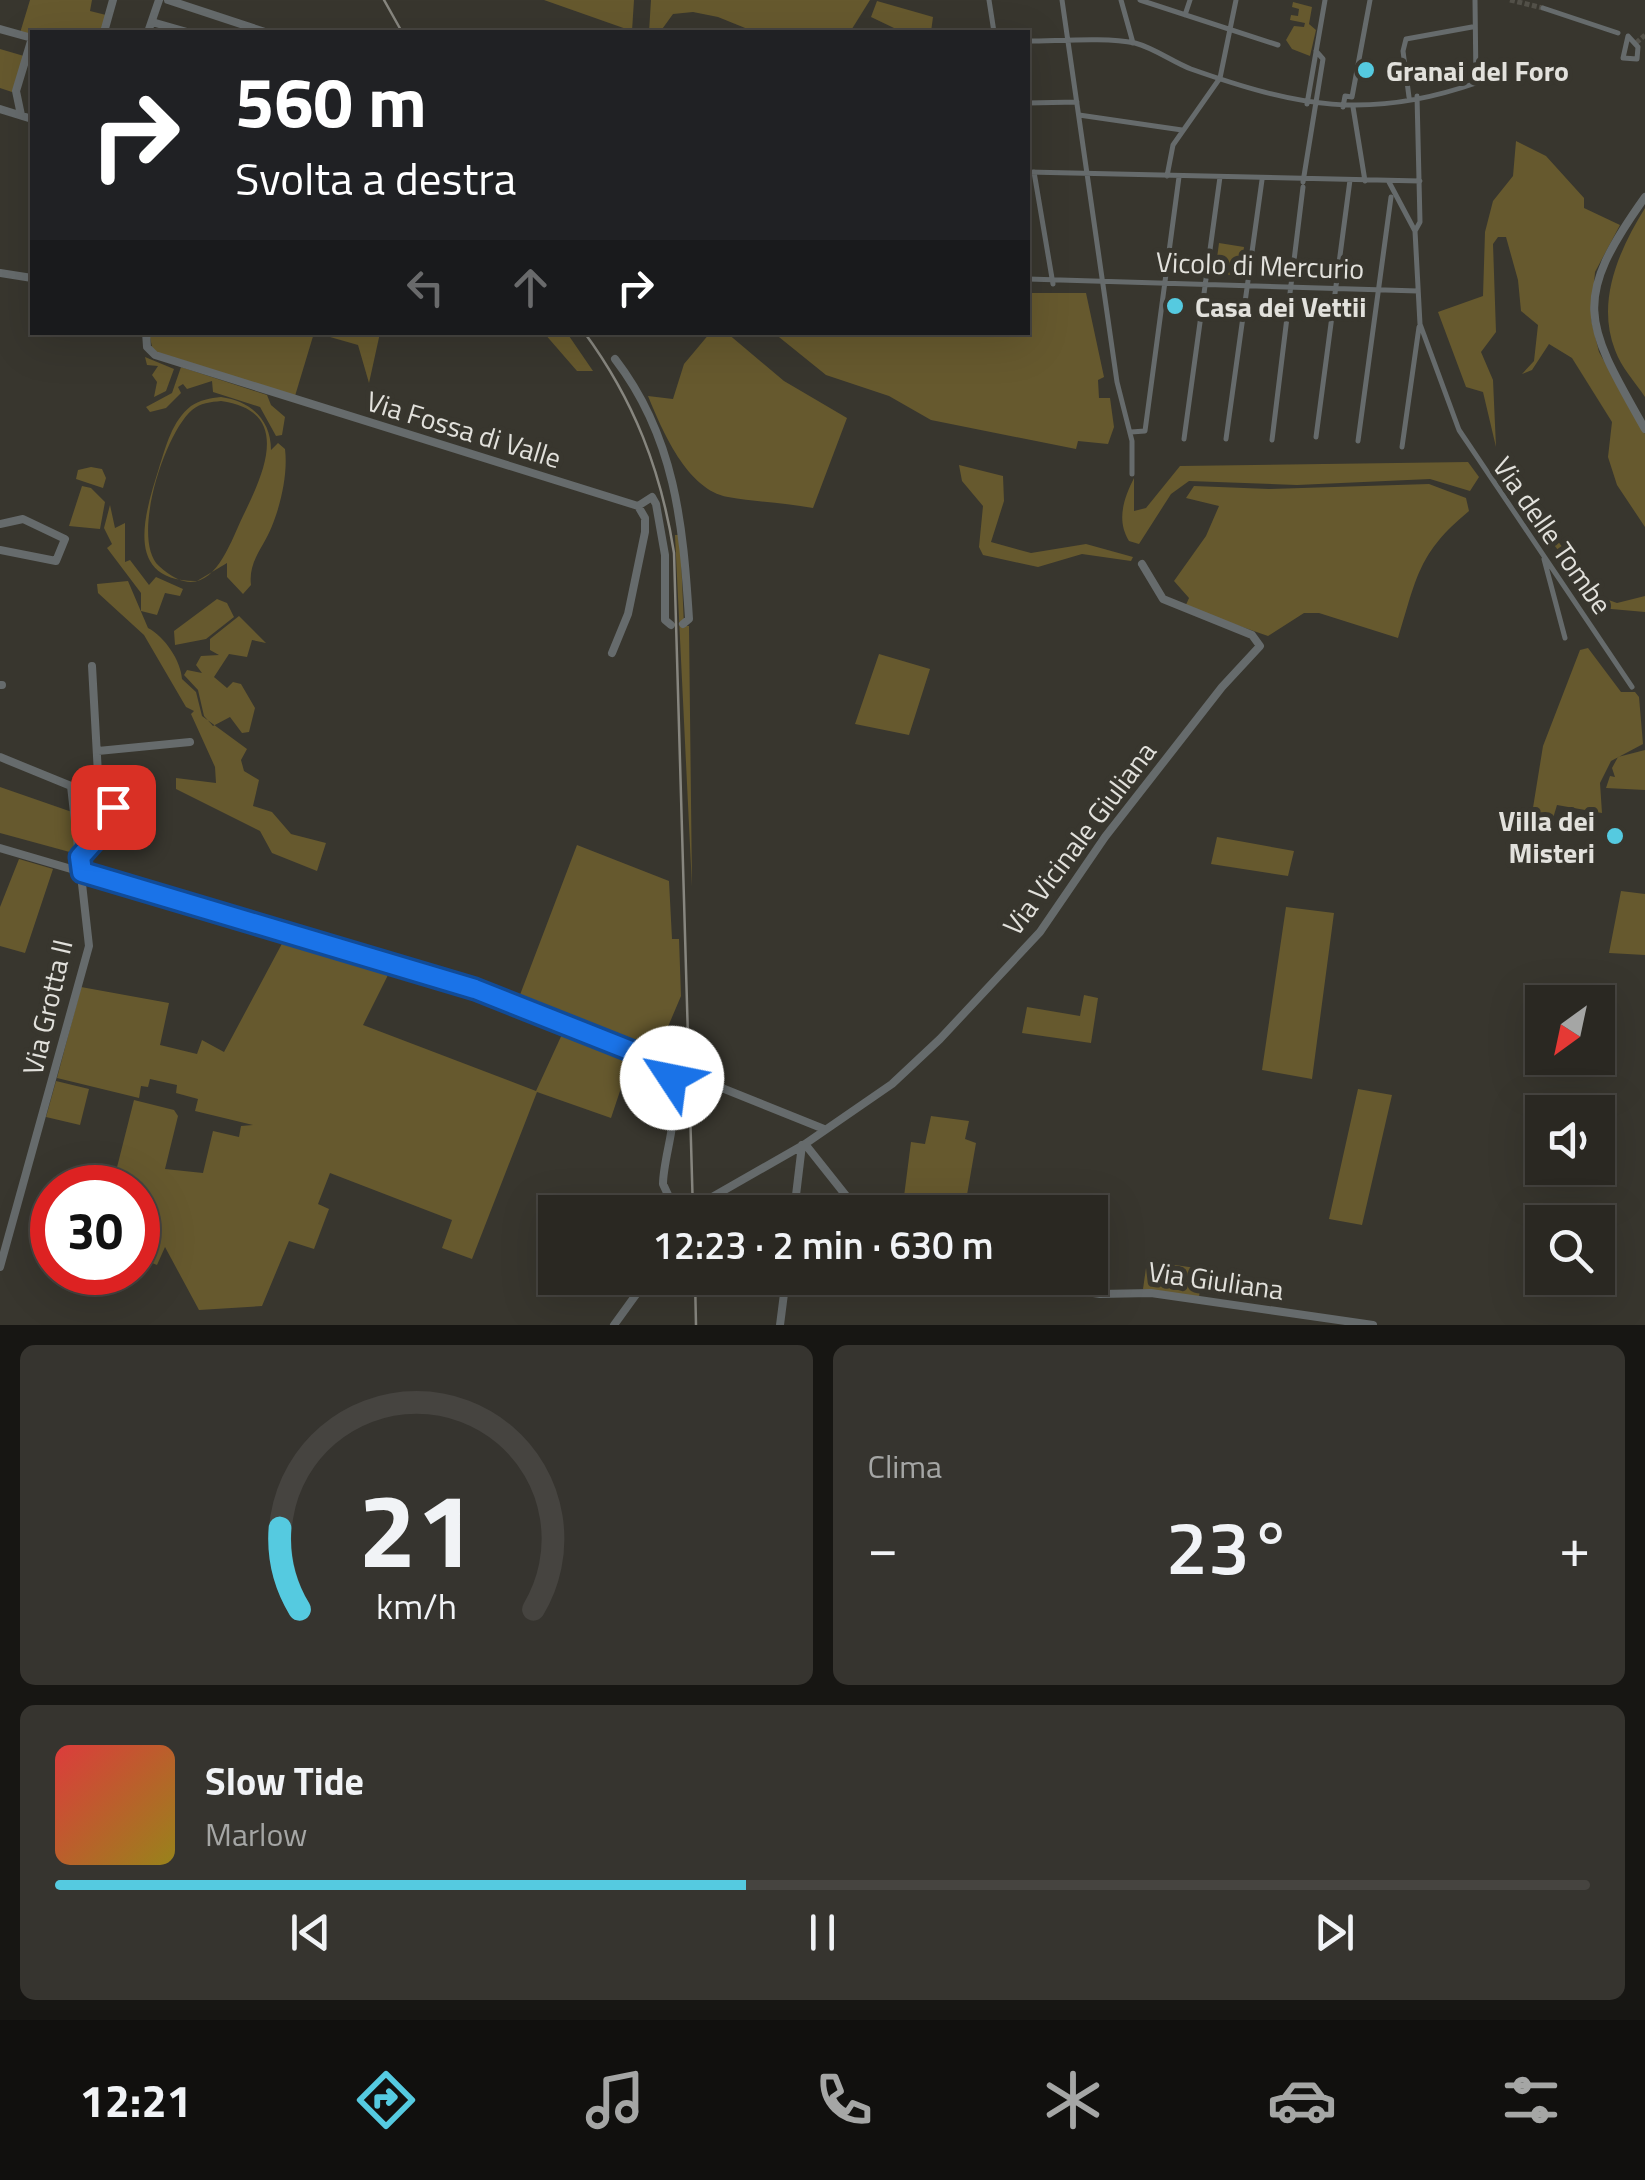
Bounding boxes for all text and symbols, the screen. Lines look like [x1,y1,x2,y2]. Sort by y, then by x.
text: 560 m [235,48,427,154]
place label: Granai del Foro [1386,49,1569,92]
marker: Granai del Foro [1355,59,1377,81]
icon: right [70,70,200,200]
text: Svolta a destra [235,144,516,212]
street label: Vicolo di Mercurio [1155,240,1365,290]
icon: left [398,260,453,315]
icon: ahead [503,260,558,315]
icon: right [608,260,663,315]
place label: Casa dei Vettii [1195,285,1366,328]
marker: Casa dei Vettii [1164,295,1186,317]
street label: Via Fossa di Valle [361,379,567,479]
street label: Via delle Tombe [1483,447,1623,623]
street label: Via Vicinale Giuliana [992,732,1166,944]
pin [71,765,156,850]
icon: arrive [86,780,141,835]
place label: Villa dei Misteri [1498,799,1595,874]
marker: Villa dei Misteri [1604,825,1626,847]
street label: Via Grotta II [11,935,83,1079]
north arrow [1525,985,1615,1075]
map controls [1525,985,1615,1295]
position arrow [620,1026,724,1130]
button: sound [1525,1095,1615,1185]
speed limit sign: 30 [30,1165,160,1295]
button: search [1525,1205,1615,1295]
text: 12:23 · 2 min · 630 m [652,1216,994,1274]
street label: Via Giuliana [1145,1249,1287,1311]
text: Clima [868,1442,942,1490]
text: 21 [358,1449,474,1607]
text: 23° [1166,1489,1292,1603]
text: − [868,1505,898,1588]
text: + [1559,1505,1590,1588]
text: km/h [376,1578,457,1633]
text: Slow Tide [205,1752,364,1810]
text: Marlow [205,1810,308,1858]
icon: previous [283,1905,338,1960]
icon: pause [795,1905,850,1960]
icon: next [1307,1905,1362,1960]
icon: directions [351,2065,421,2135]
icon: music [580,2065,650,2135]
icon: phone [809,2065,879,2135]
icon: climate [1038,2065,1108,2135]
icon: car [1267,2065,1337,2135]
icon: filters [1496,2065,1566,2135]
text: 12:21 [79,2066,192,2134]

